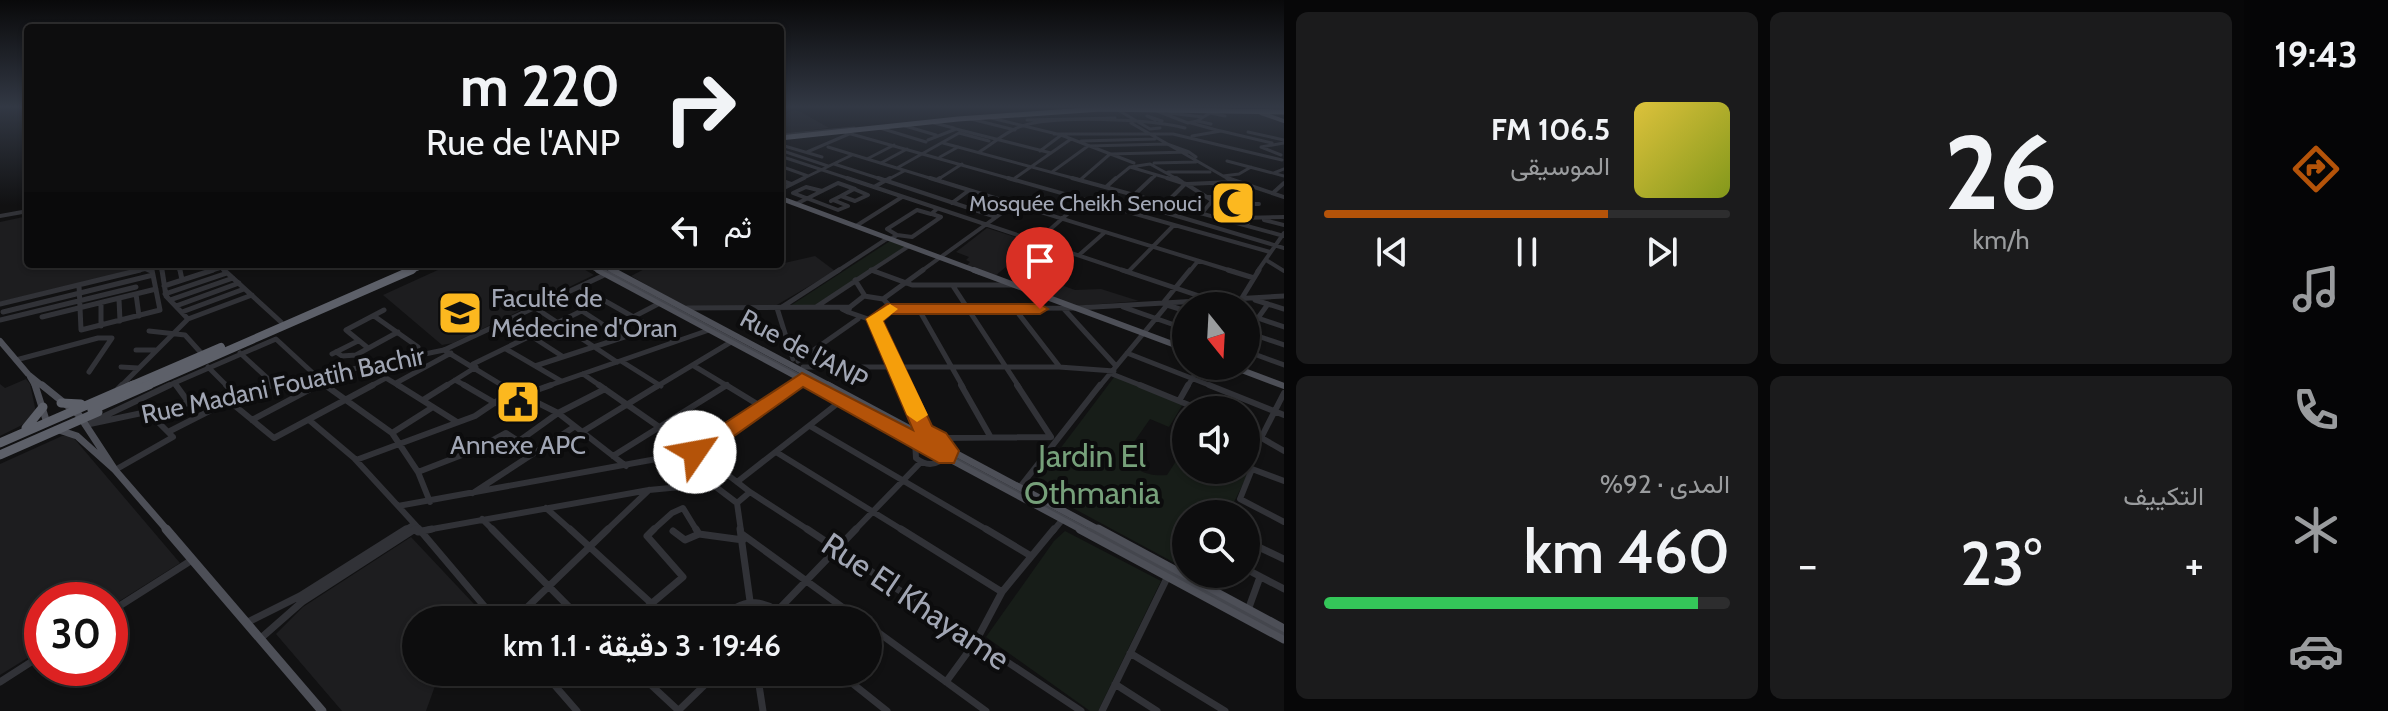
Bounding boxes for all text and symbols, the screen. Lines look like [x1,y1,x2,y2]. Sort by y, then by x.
text: 19:43 [2274,32,2358,76]
text: 220 m [460,52,620,120]
icon: right [648,56,752,160]
text: 26 [1944,109,2058,235]
text: 106.5 FM [1491,111,1610,148]
text: Rue de l'ANP [426,120,620,164]
icon: directions [2288,141,2344,197]
text: الموسيقى [1510,150,1610,182]
mosque icon: Mosquée Cheikh Senouci [1209,179,1257,227]
place label: Mosquée Cheikh Senouci [969,190,1202,217]
icon: left [664,208,708,252]
text: ثم [724,209,752,246]
text: km/h [1973,224,2029,256]
pin [1006,227,1074,309]
icon: previous [1370,230,1414,274]
icon: pause [1505,230,1549,274]
icon: next [1640,230,1684,274]
icon: arrive [1018,239,1062,283]
icon: music [2288,261,2344,317]
place label: Faculté de Médecine d'Oran [491,282,678,344]
school or university icon: Faculté de Médecine d'Oran [436,289,484,337]
north arrow [1172,292,1260,380]
map controls [1172,292,1260,588]
street label: Rue de l'ANP [735,302,874,396]
street label: Rue Madani Fouatih Bachir [138,339,428,431]
public building icon: Annexe APC [494,378,542,426]
icon: phone [2288,382,2344,438]
button: sound [1172,396,1260,484]
position arrow [653,410,737,494]
place label: Annexe APC [450,429,586,461]
park label: Jardin El Othmania [1024,436,1161,512]
text: المدى · 92% [1600,468,1730,500]
text: التكييف [2123,480,2204,512]
button: search [1172,500,1260,588]
icon: climate [2288,502,2344,558]
text: 460 km [1524,515,1730,588]
street label: Rue El Khayame [815,524,1017,678]
text: 23° [1960,527,2042,600]
text: − [1798,538,1817,591]
text: + [2185,538,2204,591]
speed limit sign: 30 [24,582,128,686]
icon: car [2288,623,2344,679]
text: 19:46 · 3 دقيقة · 1.1 km [503,627,781,664]

